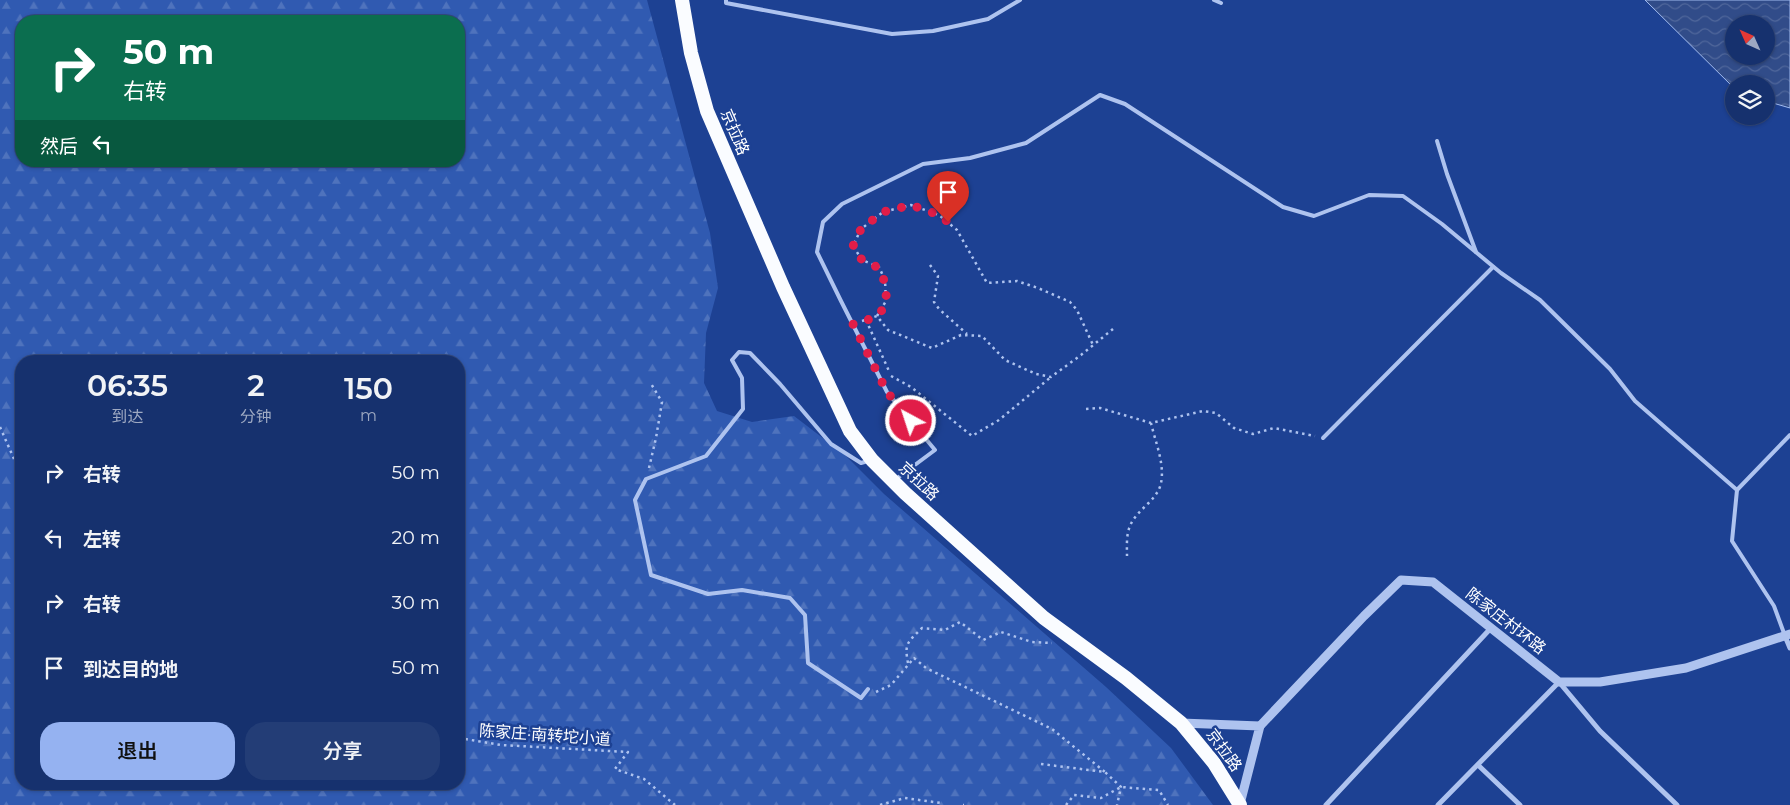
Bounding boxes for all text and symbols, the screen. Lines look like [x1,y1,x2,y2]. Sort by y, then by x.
north arrow [1725,15,1775,65]
map controls [1725,15,1775,125]
text: 50 m [123,30,214,73]
icon: right [40,35,105,100]
button: layers [1725,75,1775,125]
text: 右转 [123,78,167,105]
street label: 京拉路 [717,106,753,158]
icon: left [88,130,116,158]
text: 然后 [40,135,78,158]
pin [927,171,969,222]
icon: arrive [934,178,962,206]
text: 06:35 [87,367,168,404]
text: 2 [247,367,265,404]
text: 150 [344,370,393,407]
position arrow [884,394,936,446]
text: m [360,406,377,425]
text: 到达 [111,407,143,426]
text: 分钟 [240,407,272,426]
street label: 京拉路 [895,458,943,504]
icon: right [40,459,68,487]
text: 50 m [392,461,440,484]
text: 右转 [83,463,121,486]
icon: left [40,524,68,552]
text: 20 m [392,526,440,549]
text: 左转 [83,528,121,551]
street label: 陈家庄村环路 [1462,584,1550,658]
icon: right [40,589,68,617]
text: 30 m [392,591,440,614]
text: 右转 [83,593,121,616]
icon: arrive [40,654,68,682]
text: 50 m [392,656,440,679]
text: 到达目的地 [83,658,178,681]
street label: 陈家庄·南转坨小道 [478,721,612,749]
button: 退出 [40,722,235,780]
button: 分享 [245,722,440,780]
street label: 京拉路 [1202,725,1246,775]

